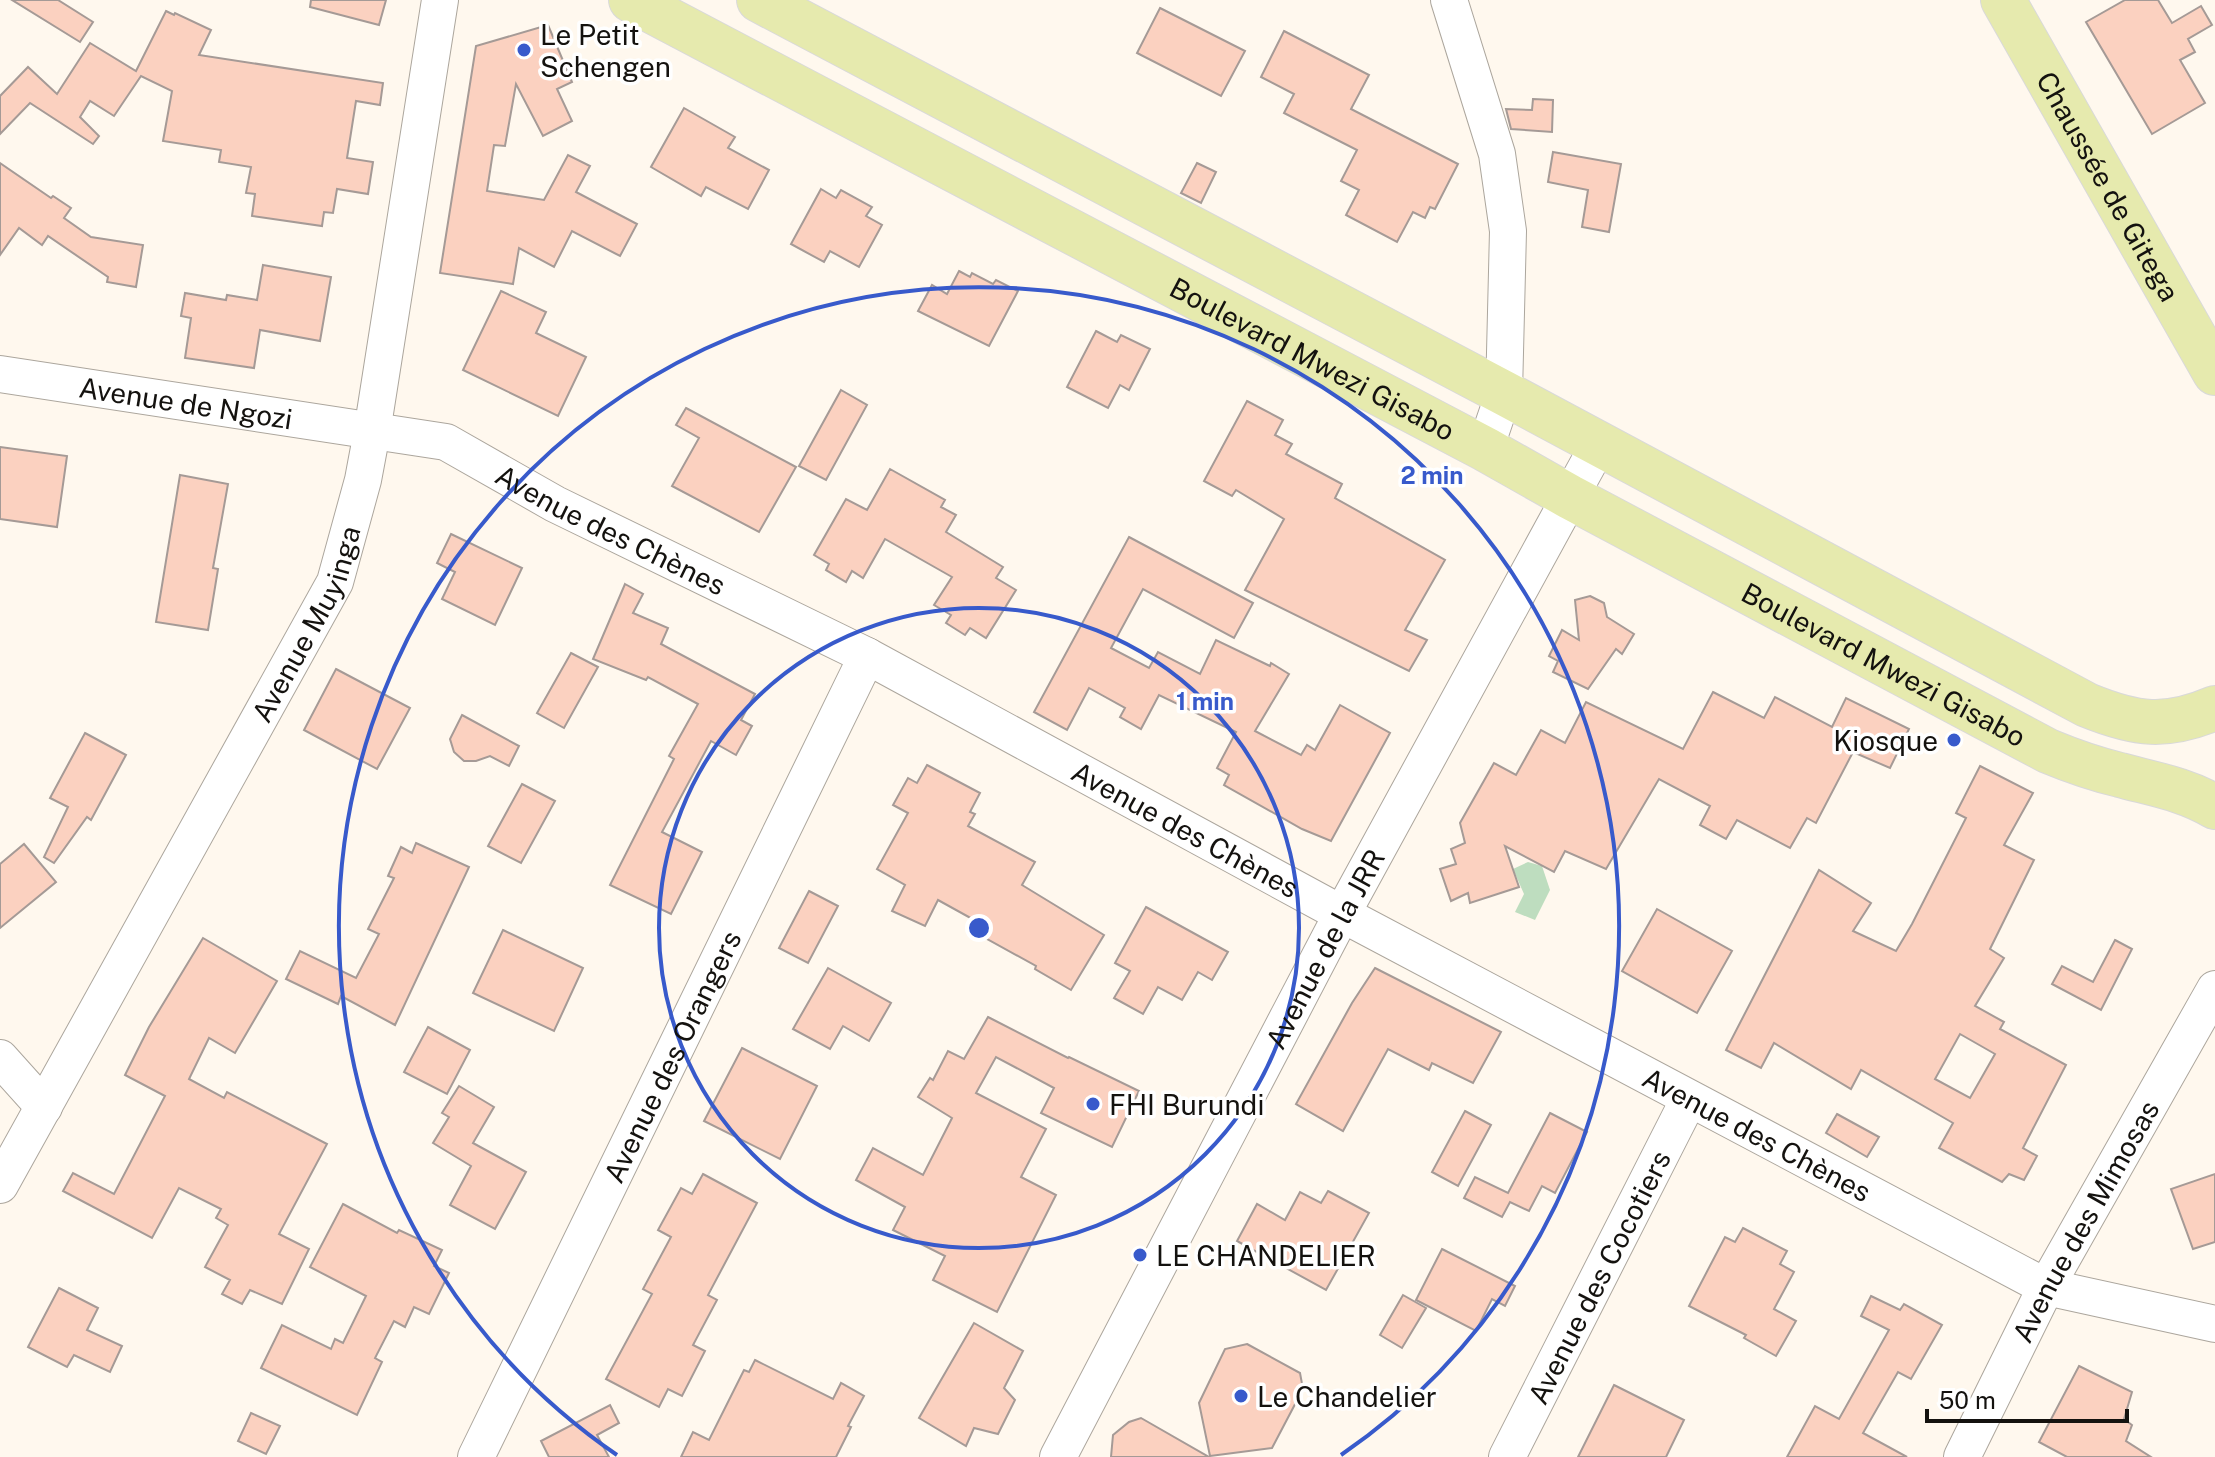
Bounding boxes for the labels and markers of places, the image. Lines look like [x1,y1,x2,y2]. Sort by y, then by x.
place label: Le Petit Schengen [540,18,671,83]
marker: Le Petit Schengen [515,41,533,59]
place label: Kiosque [1833,724,1938,757]
marker: Kiosque [1945,731,1963,749]
centre of rings [965,914,993,942]
place label: FHI Burundi [1109,1088,1264,1121]
marker: FHI Burundi [1084,1095,1102,1113]
place label: LE CHANDELIER [1156,1239,1376,1272]
marker: LE CHANDELIER [1131,1246,1149,1264]
place label: Le Chandelier [1257,1380,1437,1413]
marker: Le Chandelier [1232,1387,1250,1405]

